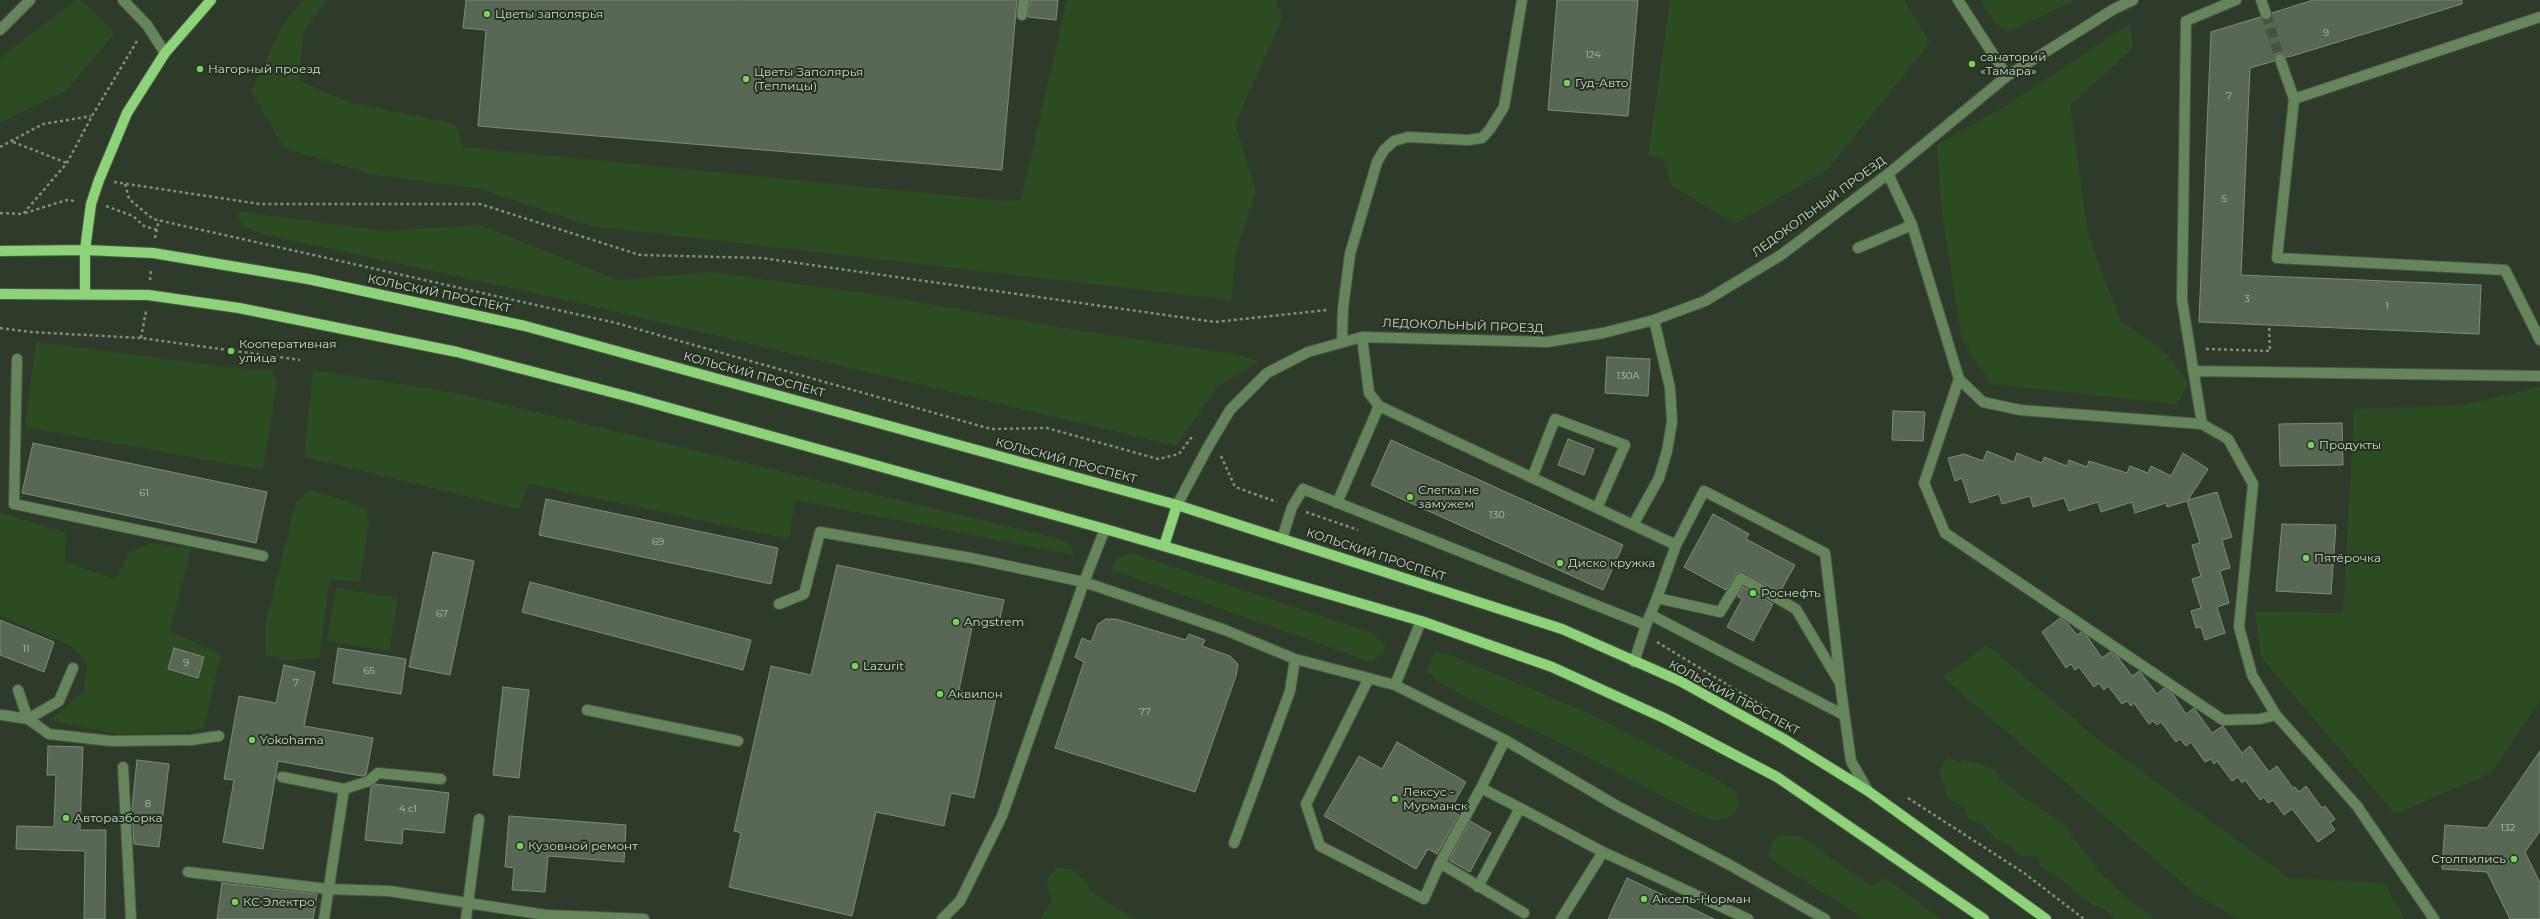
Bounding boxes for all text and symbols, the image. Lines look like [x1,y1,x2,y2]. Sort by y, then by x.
place label: Цветы заполярья [495,7,603,21]
marker: Цветы заполярья [482,9,492,19]
house number: 9 [2323,27,2329,39]
house number: 124 [1585,49,1601,61]
place label: санаторий «Тамара» [1980,50,2047,78]
marker: санаторий «Тамара» [1967,59,1977,69]
place label: Нагорный проезд [208,62,321,76]
marker: Нагорный проезд [195,64,205,74]
place label: Цветы Заполярья (Теплицы) [754,65,863,93]
marker: Цветы Заполярья (Теплицы) [741,74,751,84]
place label: Гуд-Авто [1575,76,1628,90]
marker: Гуд-Авто [1562,78,1572,88]
house number: 7 [2226,90,2232,102]
street label: ЛЕДОКОЛЬНЫЙ ПРОЕЗД [1749,154,1889,260]
house number: 5 [2221,193,2227,205]
street label: КОЛЬСКИЙ ПРОСПЕКТ [366,272,512,316]
house number: 3 [2244,293,2250,305]
house number: 1 [2385,300,2389,312]
street label: ЛЕДОКОЛЬНЫЙ ПРОЕЗД [1382,316,1544,336]
place label: Кооперативная улица [239,337,337,365]
marker: Кооперативная улица [226,346,236,356]
street label: КОЛЬСКИЙ ПРОСПЕКТ [682,349,826,401]
house number: 130А [1616,370,1640,382]
street label: КОЛЬСКИЙ ПРОСПЕКТ [994,435,1138,487]
place label: Продукты [2319,438,2381,452]
marker: Продукты [2306,440,2316,450]
place label: Слегка не замужем [1418,483,1479,511]
house number: 61 [139,487,149,499]
marker: Слегка не замужем [1405,492,1415,502]
house number: 130 [1489,509,1505,521]
street label: КОЛЬСКИЙ ПРОСПЕКТ [1304,526,1448,584]
house number: 69 [652,536,664,548]
place label: Пятёрочка [2314,551,2381,565]
marker: Пятёрочка [2301,553,2311,563]
place label: Диско кружка [1568,556,1655,570]
marker: Диско кружка [1555,558,1565,568]
place label: Роснефть [1761,586,1821,600]
marker: Роснефть [1748,588,1758,598]
house number: 67 [436,608,448,620]
place label: Angstrem [964,615,1024,629]
marker: Angstrem [951,617,961,627]
house number: 11 [22,643,30,655]
house number: 9 [183,657,189,669]
street label: КОЛЬСКИЙ ПРОСПЕКТ [1666,657,1802,739]
place label: Lazurit [863,659,904,673]
marker: Lazurit [850,661,860,671]
house number: 65 [363,665,375,677]
house number: 7 [293,677,299,689]
place label: Аквилон [948,687,1003,701]
marker: Аквилон [935,689,945,699]
house number: 77 [1139,706,1151,718]
place label: Yokohama [260,733,324,747]
marker: Yokohama [247,735,257,745]
place label: Лексус - Мурманск [1403,785,1468,813]
marker: Лексус - Мурманск [1390,794,1400,804]
house number: 8 [145,798,151,810]
house number: 4 с1 [399,803,417,815]
place label: Авторазборка [74,811,162,825]
marker: Авторазборка [61,813,71,823]
house number: 132 [2501,822,2515,834]
place label: Кузовной ремонт [528,839,638,853]
marker: Кузовной ремонт [515,841,525,851]
place label: Столпились [2431,852,2506,866]
marker: Столпились [2509,854,2519,864]
place label: Аксель-Норман [1652,892,1751,906]
marker: Аксель-Норман [1639,894,1649,904]
place label: КС Электро [243,895,315,909]
marker: КС Электро [230,897,240,907]

